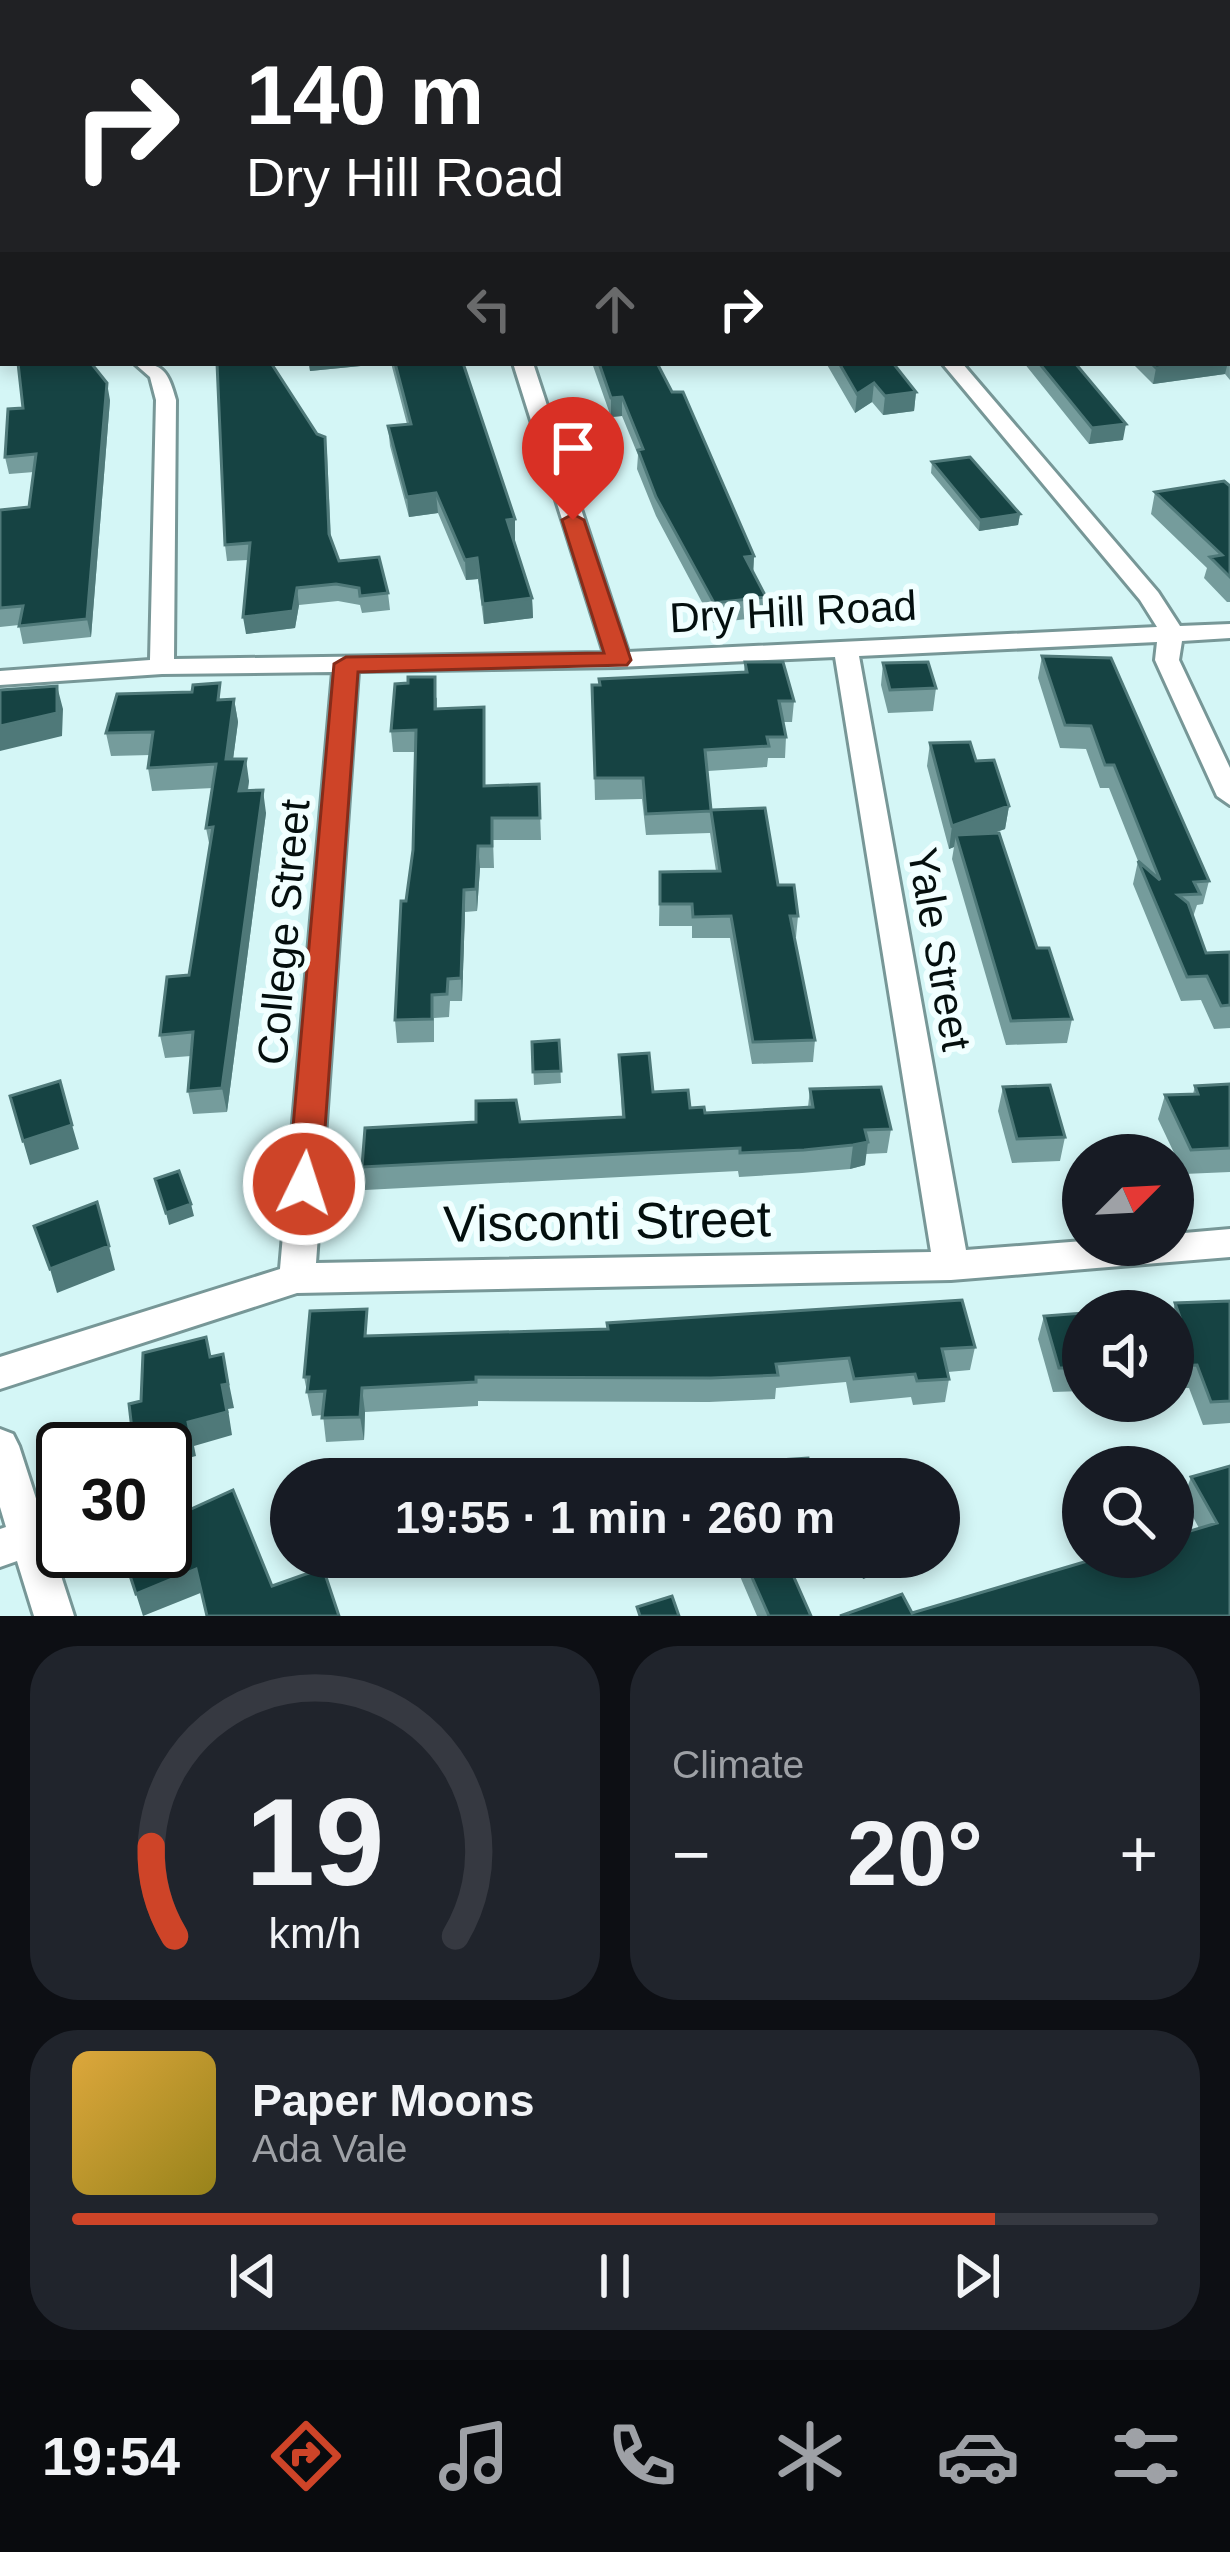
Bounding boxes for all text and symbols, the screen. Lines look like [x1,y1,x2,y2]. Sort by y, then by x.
icon: right [48,48,204,204]
text: 140 m [246,48,484,142]
text: Dry Hill Road [246,147,564,207]
icon: left [456,276,522,342]
icon: ahead [582,276,648,342]
icon: right [708,276,774,342]
pin [522,397,624,520]
icon: arrive [540,415,606,481]
street label: Dry Hill Road [668,582,918,641]
street label: College Street [248,797,319,1067]
street label: Yale Street [899,844,980,1054]
position arrow [241,1121,367,1247]
north arrow [1062,1134,1194,1266]
map controls [1062,1134,1194,1578]
street label: Visconti Street [443,1190,771,1253]
button: sound [1062,1290,1194,1422]
speed limit sign: 30 [36,1422,192,1578]
button: search [1062,1446,1194,1578]
text: 19:55 · 1 min · 260 m [395,1492,835,1543]
text: Climate [672,1743,804,1786]
text: 19 [246,1772,384,1911]
text: 20° [847,1804,983,1904]
text: − [672,1817,711,1891]
text: + [1119,1817,1158,1891]
text: km/h [269,1909,361,1957]
text: Paper Moons [252,2075,535,2126]
text: Ada Vale [252,2127,407,2170]
icon: previous [220,2243,286,2309]
icon: pause [582,2243,648,2309]
icon: next [944,2243,1010,2309]
icon: directions [264,2414,348,2498]
icon: music [432,2414,516,2498]
icon: phone [600,2414,684,2498]
icon: climate [768,2414,852,2498]
icon: car [936,2414,1020,2498]
icon: filters [1104,2414,1188,2498]
text: 19:54 [42,2426,180,2486]

